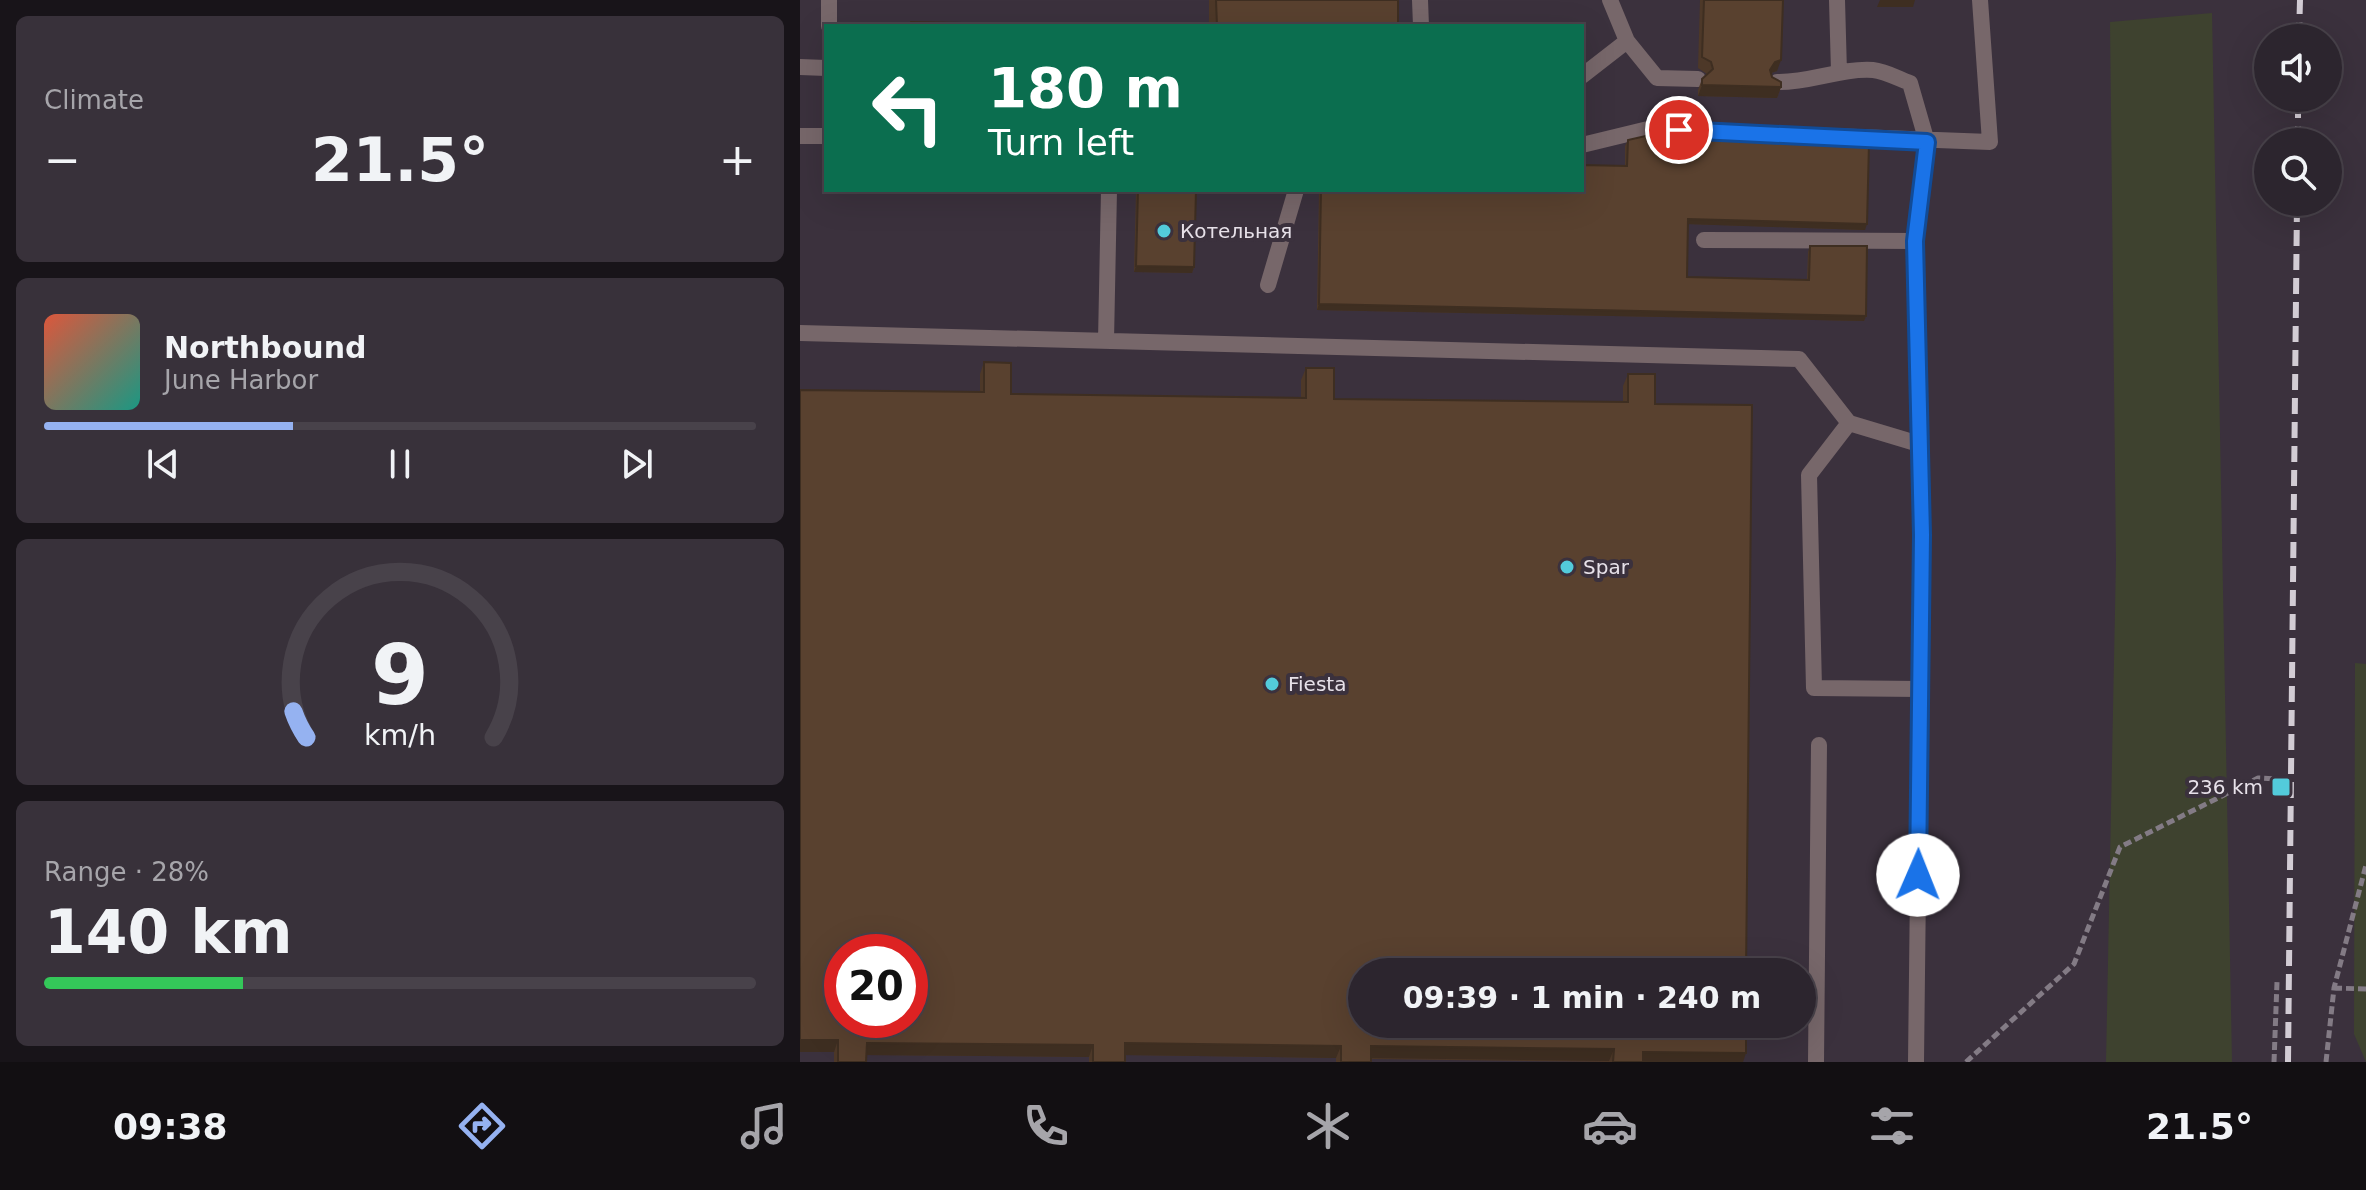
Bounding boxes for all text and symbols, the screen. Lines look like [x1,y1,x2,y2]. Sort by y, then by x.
map controls [2254,24,2342,216]
button: sound [2254,24,2342,112]
text: 180 m [988,55,1183,120]
icon: left [856,56,960,160]
text: Climate [44,85,144,115]
pin [1645,96,1713,164]
icon: arrive [1657,108,1701,152]
text: Turn left [988,122,1134,163]
text: 21.5° [311,125,489,195]
button: search [2254,128,2342,216]
text: − [44,134,81,185]
text: + [719,134,756,185]
place label: Котельная [1180,219,1292,243]
marker: Котельная [1155,222,1173,240]
text: Northbound [164,330,367,365]
text: June Harbor [164,365,318,395]
icon: previous [141,442,185,486]
icon: pause [378,442,422,486]
icon: next [615,442,659,486]
place label: Spar [1583,555,1630,579]
marker: Spar [1558,558,1576,576]
text: 9 [371,626,429,723]
place label: Fiesta [1288,672,1346,696]
marker: Fiesta [1263,675,1281,693]
text: km/h [364,718,436,752]
place label: 236 km [2187,775,2263,799]
marker: 236 km [2270,776,2292,798]
position arrow [1876,833,1960,917]
text: Range · 28% [44,857,209,887]
text: 140 km [44,897,293,967]
speed limit sign: 20 [824,934,928,1038]
text: 09:39 · 1 min · 240 m [1403,980,1761,1015]
icon: directions [454,1098,510,1154]
icon: music [736,1098,792,1154]
icon: phone [1018,1098,1074,1154]
icon: climate [1300,1098,1356,1154]
icon: car [1582,1098,1638,1154]
icon: filters [1864,1098,1920,1154]
text: 09:38 [113,1106,228,1147]
text: 21.5° [2146,1106,2253,1147]

